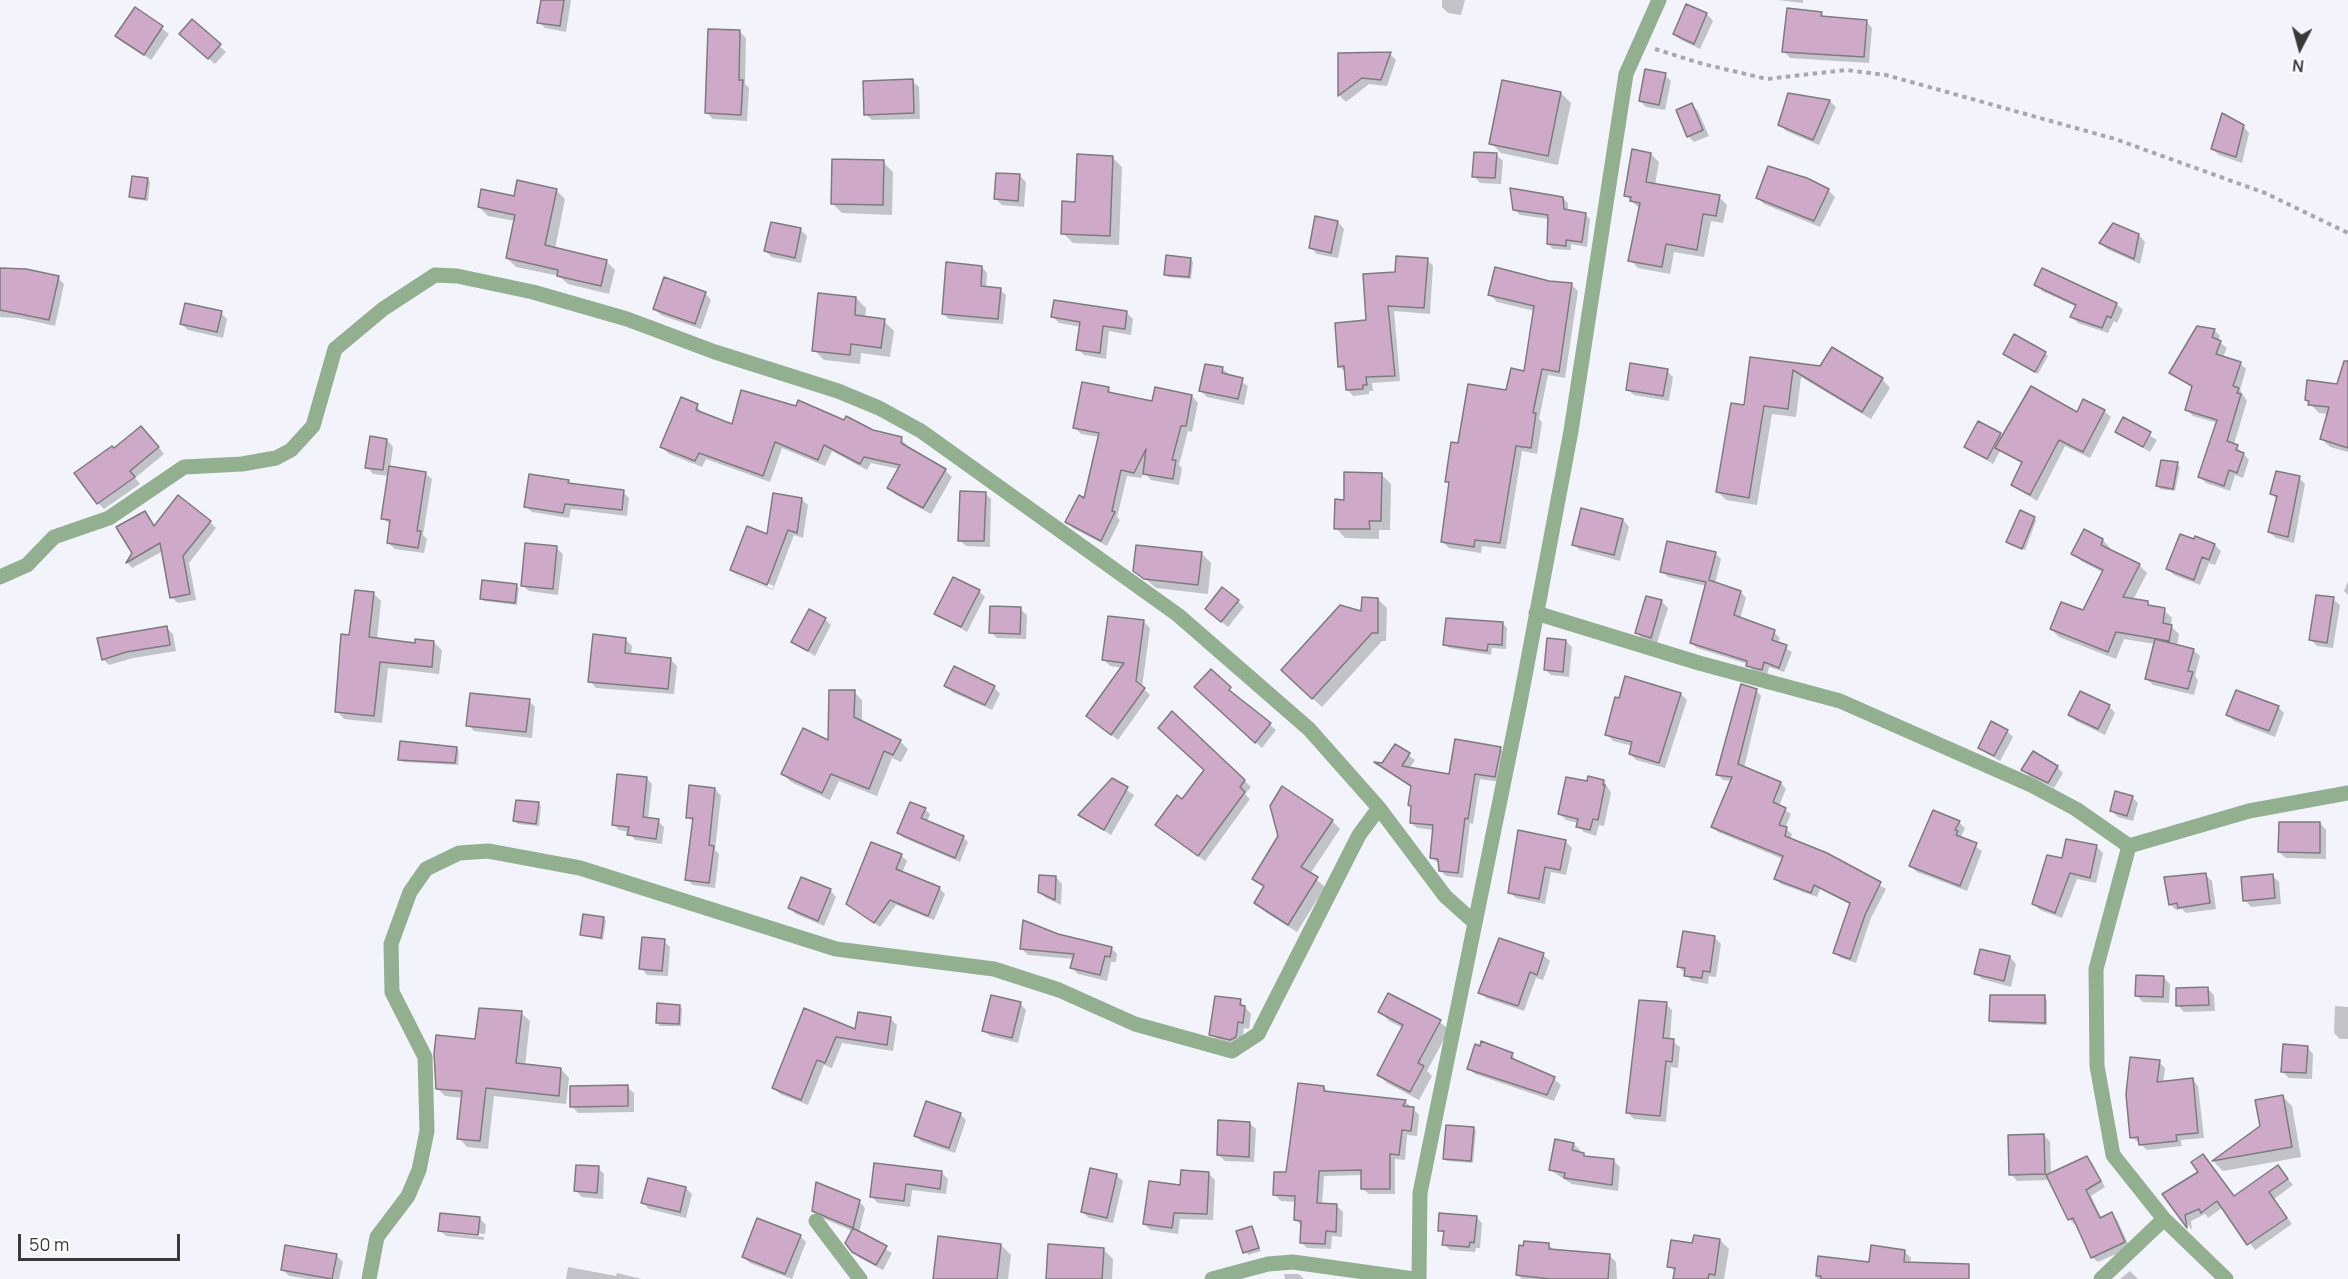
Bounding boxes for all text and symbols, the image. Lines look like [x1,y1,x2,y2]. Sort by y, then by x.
north arrow [2270,18,2330,78]
text: N [2291,54,2305,77]
scale bar [21,1222,183,1260]
text: 50 m [29,1232,69,1256]

